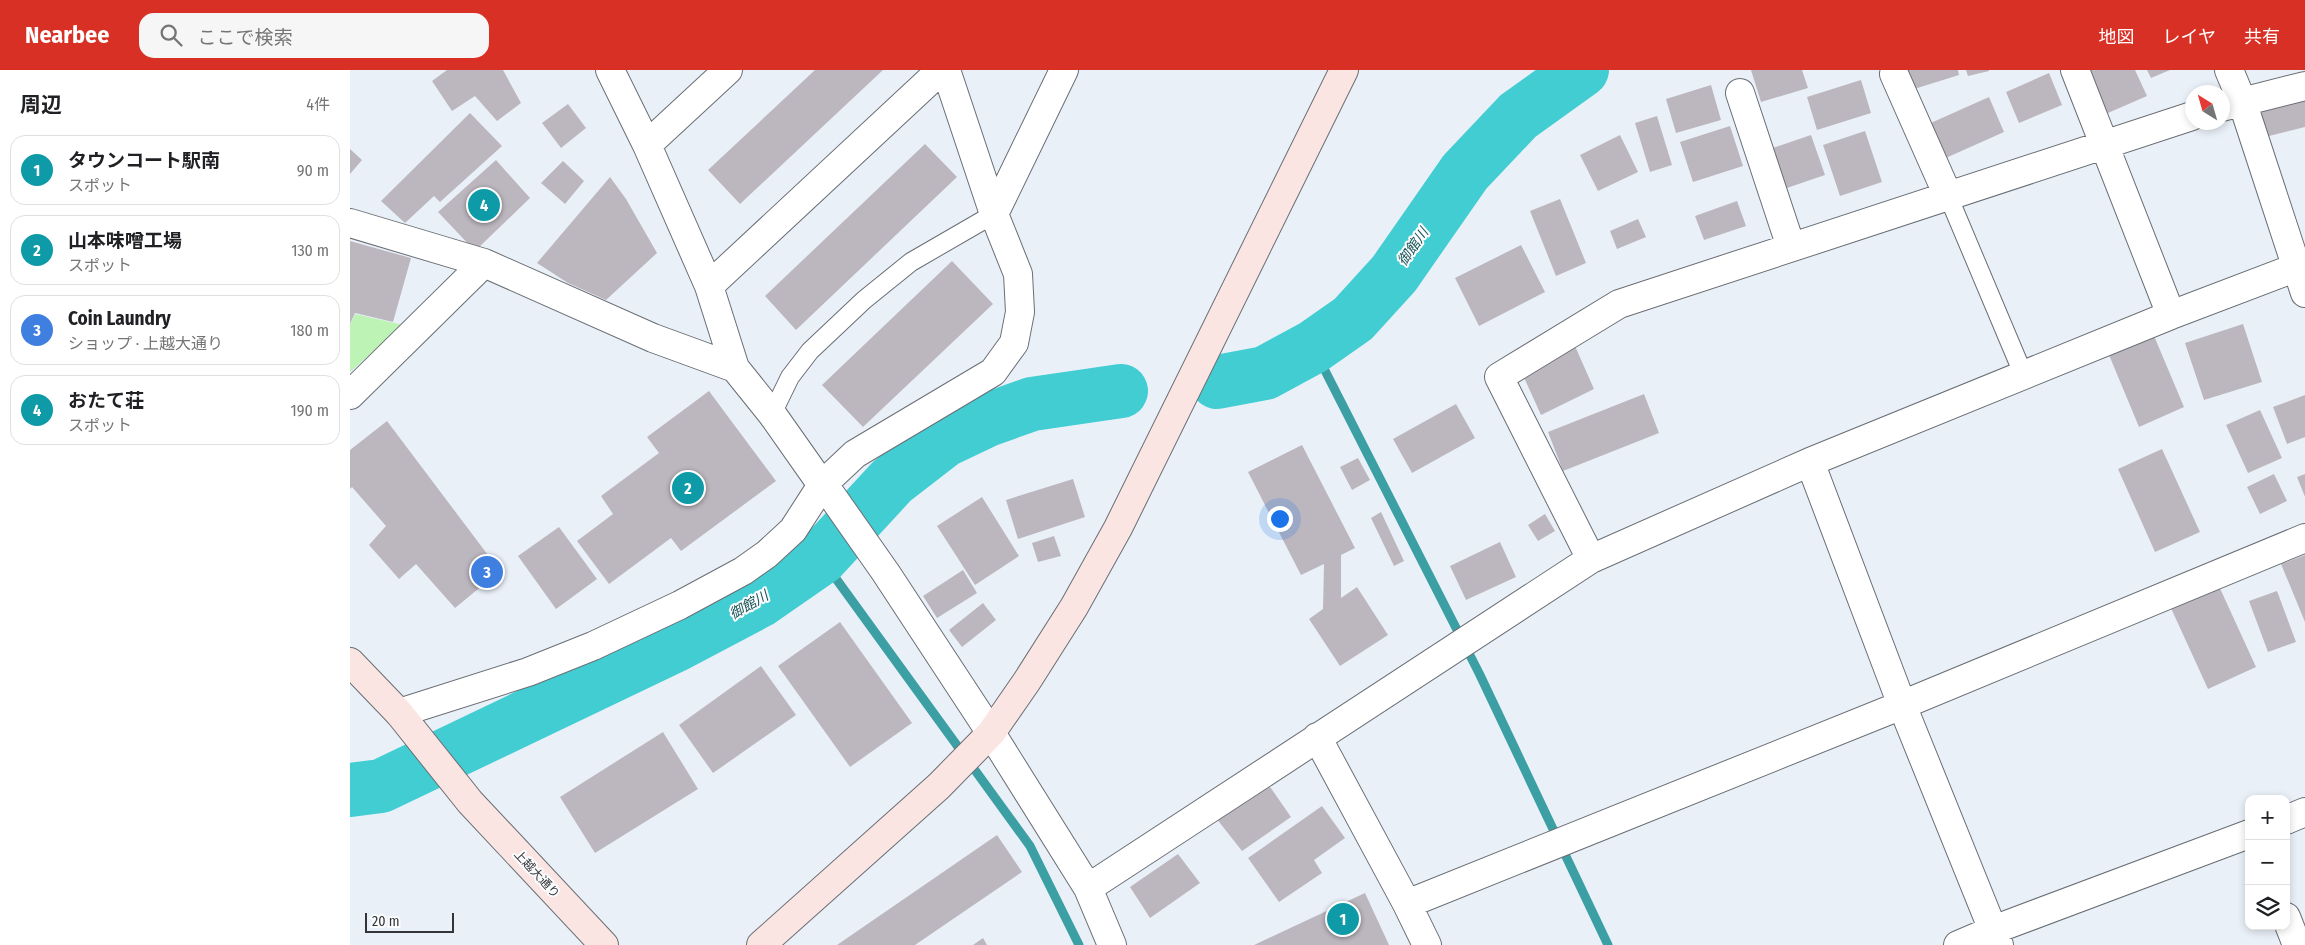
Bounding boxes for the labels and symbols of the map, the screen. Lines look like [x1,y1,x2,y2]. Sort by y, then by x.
north arrow [2185,85,2230,130]
pin: 4 [468,186,500,224]
water label: 御館川 [1394,223,1433,269]
pin: 2 [672,469,704,507]
your location [1267,506,1293,532]
pin: 3 [471,553,503,591]
water label: 御館川 [727,586,773,623]
street label: 上越大通り [511,847,563,901]
pin: 1 [1327,900,1359,938]
scale bar [365,910,454,933]

